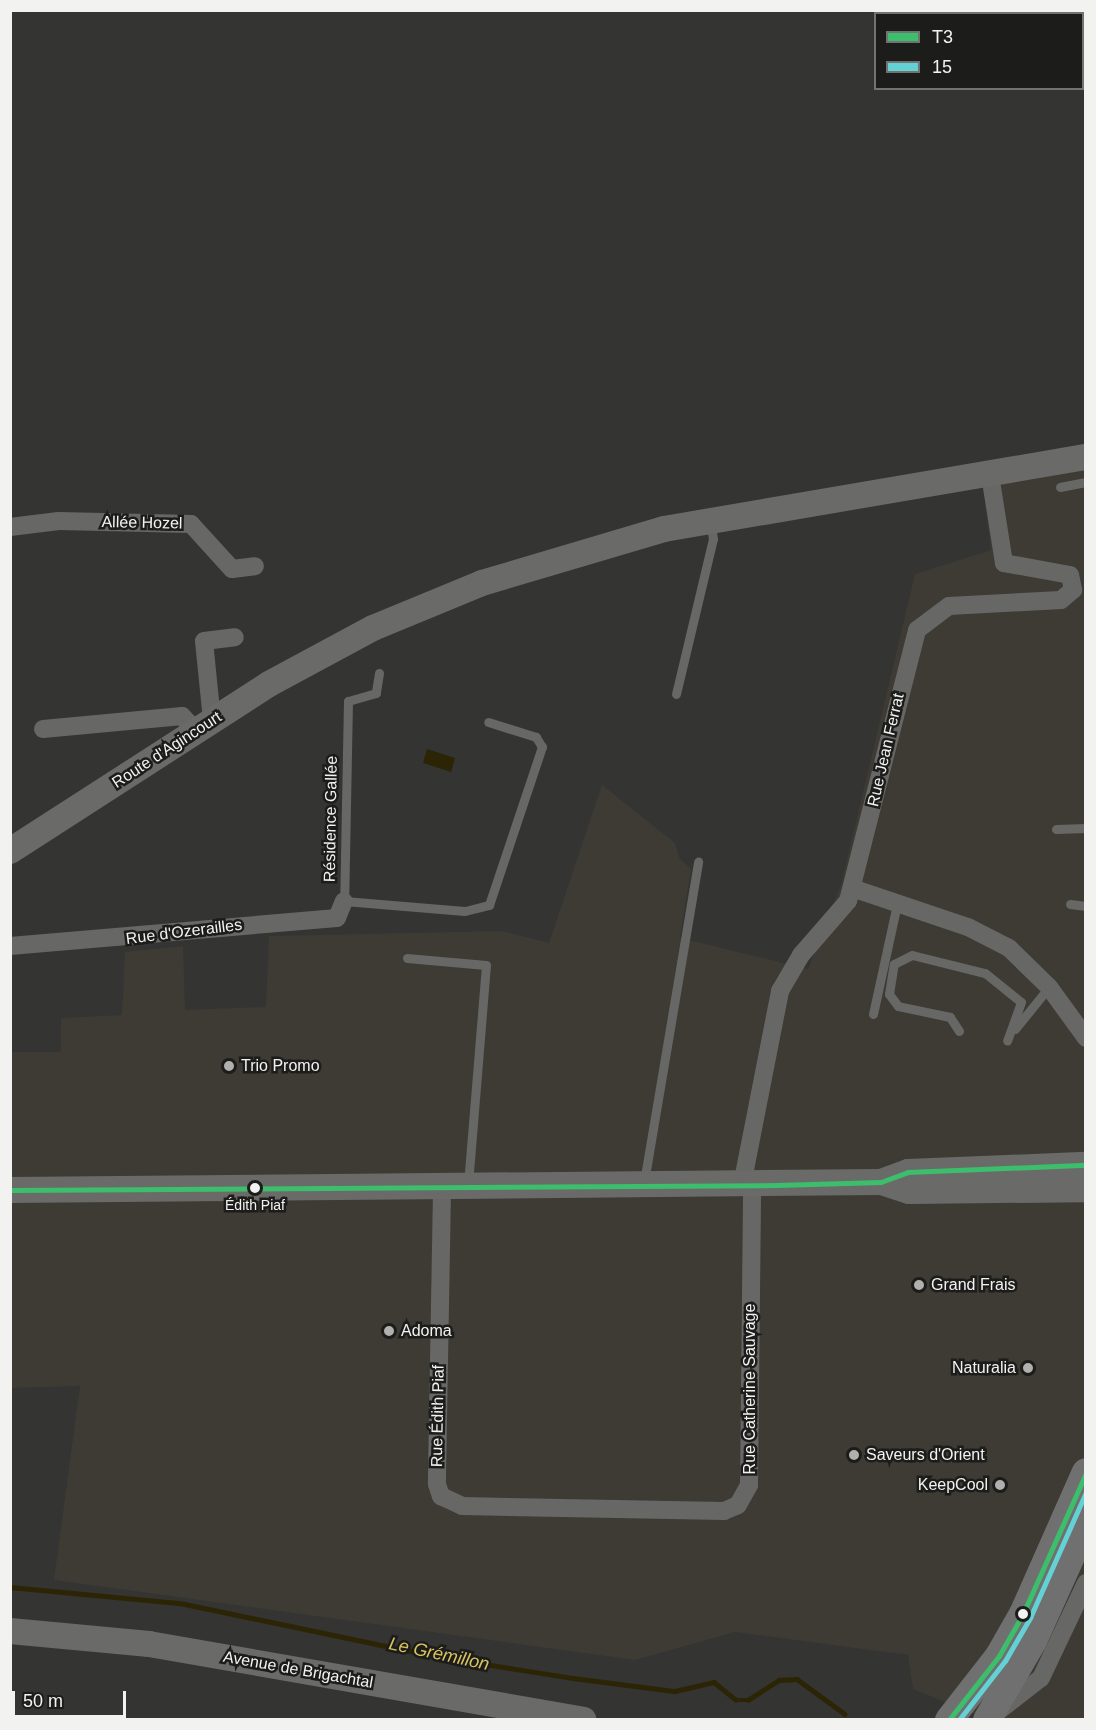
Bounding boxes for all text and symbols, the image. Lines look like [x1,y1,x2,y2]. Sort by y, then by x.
legend [874,12,1084,90]
text: T3 [932,27,953,47]
text: 15 [932,57,952,77]
street label: Allée Hozel [101,513,183,533]
street label: Rue Jean Ferrat [864,692,908,808]
street label: Route d'Agincourt [109,707,225,793]
street label: Résidence Gallée [320,756,342,882]
street label: Rue d'Ozerailles [125,915,243,949]
place label: Trio Promo [241,1056,320,1076]
marker: Trio Promo [222,1059,236,1073]
marker: Édith Piaf [249,1182,261,1194]
place label: Édith Piaf [225,1197,285,1213]
place label: Grand Frais [931,1275,1015,1295]
marker: Grand Frais [912,1278,926,1292]
street label: Rue Catherine Sauvage [740,1304,760,1474]
place label: Adoma [401,1321,452,1341]
marker: Adoma [382,1324,396,1338]
place label: Naturalia [952,1358,1016,1378]
marker: Naturalia [1021,1361,1035,1375]
street label: Rue Édith Piaf [428,1365,448,1467]
place label: Saveurs d'Orient [866,1445,985,1465]
marker: Saveurs d'Orient [847,1448,861,1462]
place label: KeepCool [918,1475,988,1495]
marker: KeepCool [993,1478,1007,1492]
unlabelled marker [1017,1608,1029,1620]
water label: Le Grémillon [387,1633,491,1675]
street label: Avenue de Brigachtal [222,1647,374,1693]
scale bar [15,1679,129,1717]
text: 50 m [23,1691,63,1711]

